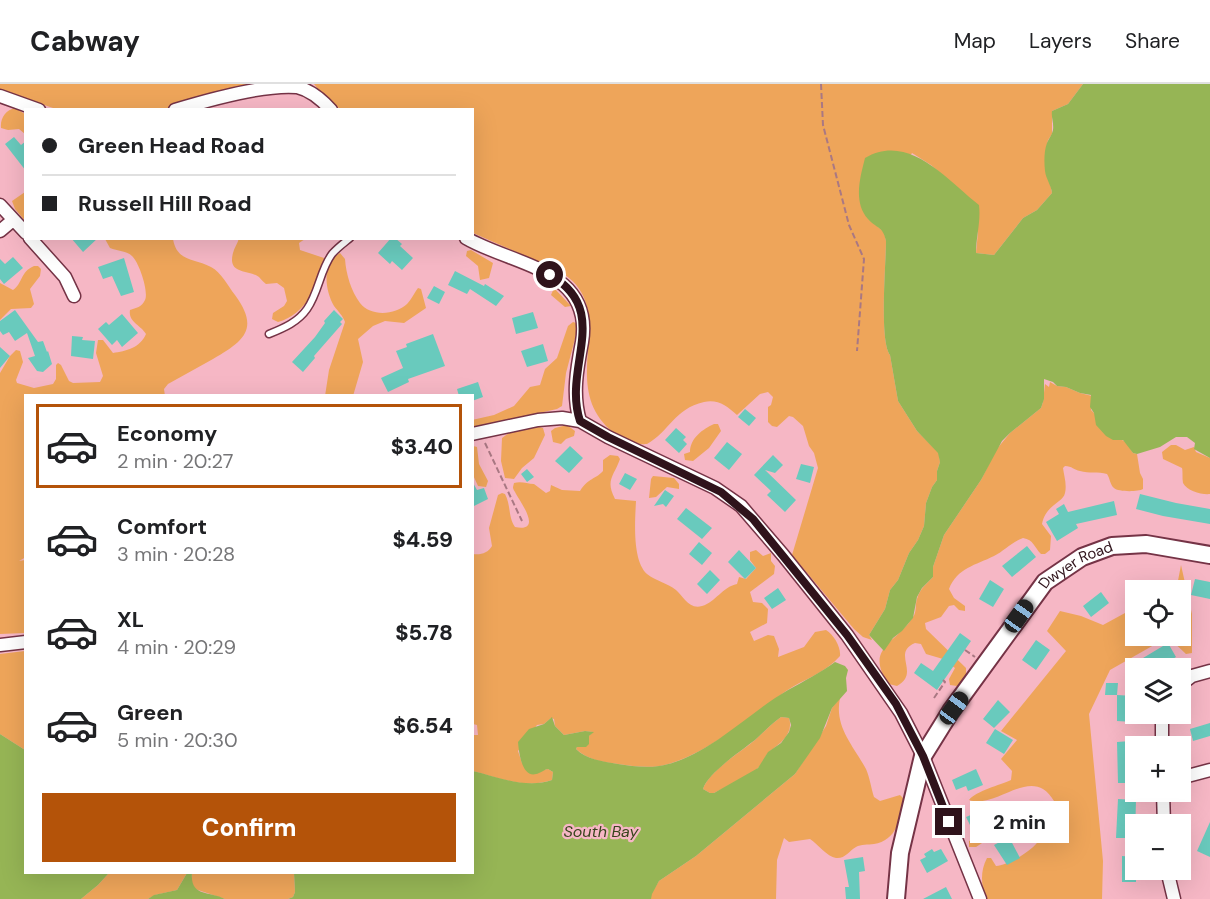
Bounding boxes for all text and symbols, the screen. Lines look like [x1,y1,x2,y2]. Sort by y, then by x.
text: Cabway [30,23,140,60]
text: Map [954,27,996,55]
text: Layers [1029,27,1092,55]
text: Share [1125,27,1180,55]
text: Green Head Road [78,131,265,160]
text: Russell Hill Road [78,189,252,218]
route start [536,261,563,288]
icon: car [45,419,99,473]
text: Economy [117,419,217,448]
text: $3.40 [391,432,453,461]
text: 2 min · 20:27 [117,448,233,474]
icon: car [45,512,99,566]
text: Comfort [117,512,207,541]
text: $4.59 [392,525,453,554]
street label: Dwyer Road [1034,537,1116,593]
text: 3 min · 20:28 [117,541,235,567]
map controls [1125,580,1191,880]
button: locate [1125,580,1191,646]
car [1001,596,1037,636]
icon: car [45,605,99,659]
text: XL [117,605,144,634]
text: $5.78 [395,618,453,647]
text: 4 min · 20:29 [117,634,236,660]
button: layers [1125,658,1191,724]
car [936,688,972,728]
icon: car [45,698,99,752]
text: Green [117,698,183,727]
text: $6.54 [393,711,453,740]
text: 5 min · 20:30 [117,727,238,753]
button: + [1125,736,1191,802]
button: Confirm [42,793,456,862]
callout: 2 min [970,801,1069,843]
route end [935,808,962,835]
text: 2 min [993,809,1046,835]
button: − [1125,814,1191,880]
water label: South Bay [563,821,640,842]

